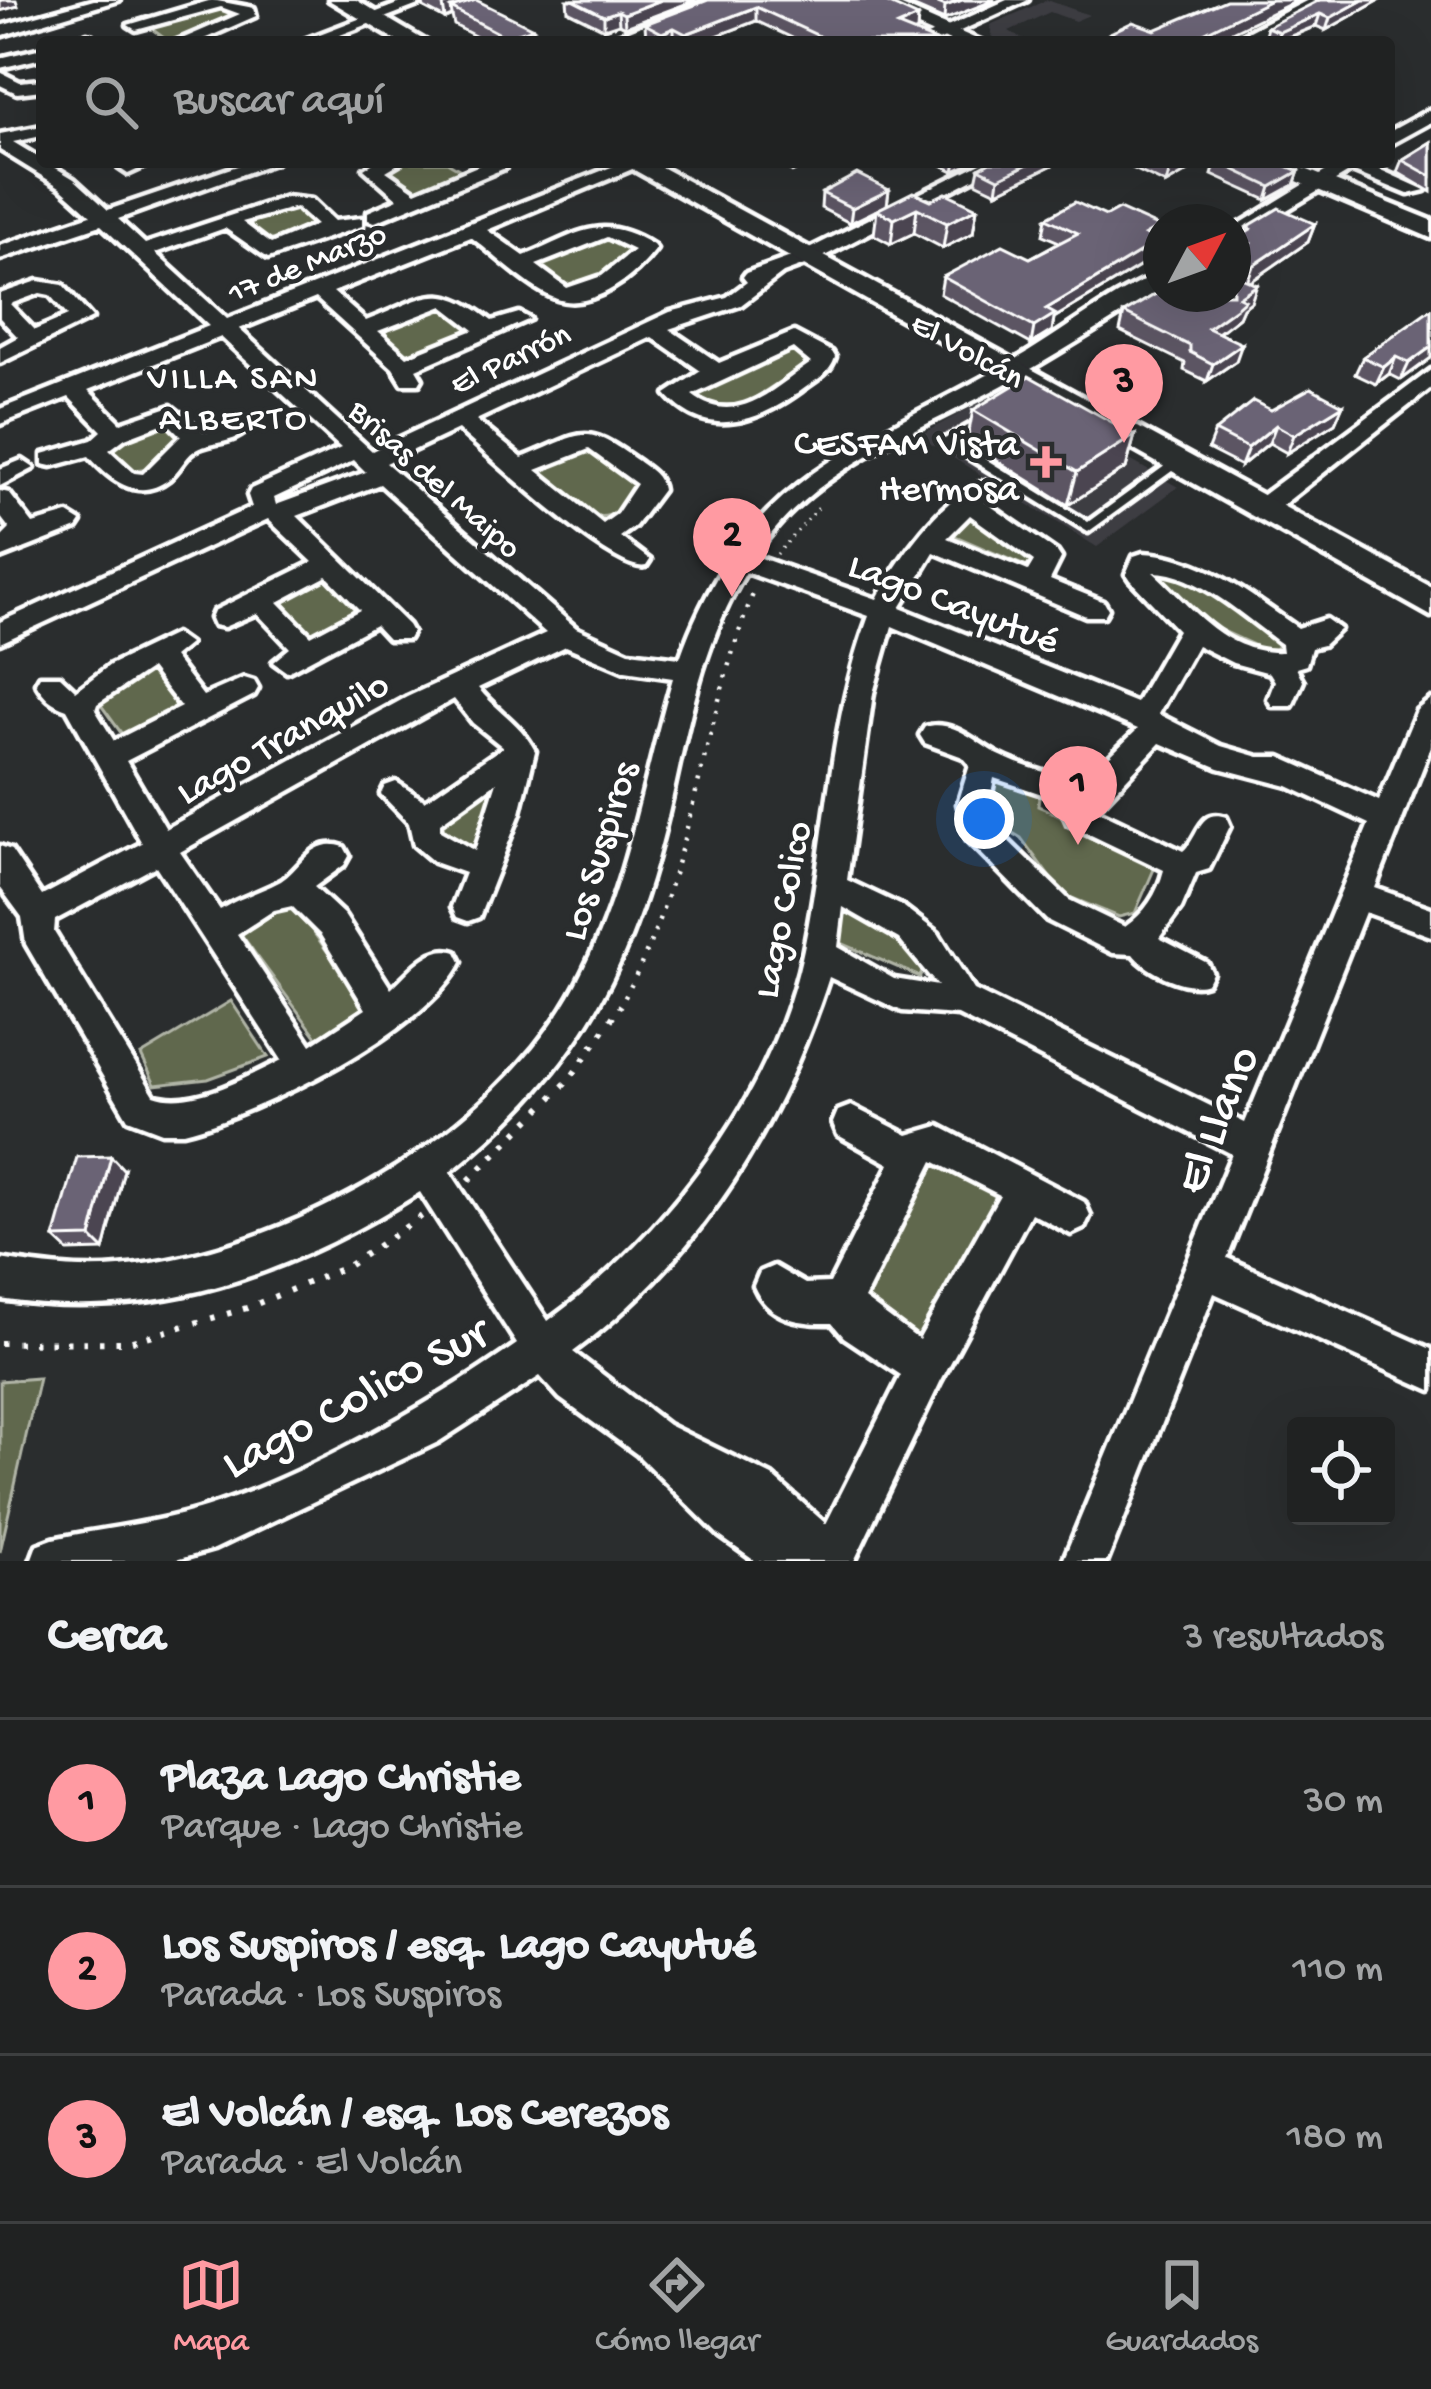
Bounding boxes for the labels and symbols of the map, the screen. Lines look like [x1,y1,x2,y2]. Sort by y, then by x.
north arrow [1143,204,1251,312]
street label: 17 de Marzo [223,217,393,315]
street label: El Volcán [903,307,1030,400]
street label: El Parrón [445,317,578,406]
pin: 3 [1085,344,1163,443]
district label: VILLA SAN ALBERTO [146,359,321,443]
street label: Brisas del Maipo [338,393,527,569]
place label: CESFAM Vista Hermosa [794,424,1020,515]
marker: CESFAM Vista Hermosa [1030,446,1062,478]
pin: 2 [693,498,771,597]
street label: Lago Cayutué [841,545,1065,668]
street label: Lago Tranquilo [170,664,399,818]
pin: 1 [1039,746,1117,845]
street label: Los Suspiros [554,755,652,947]
your location [954,789,1014,849]
street label: Lago Colico [746,818,826,1003]
street label: El Llano [1166,1039,1276,1203]
street label: Lago Colico Sur [214,1305,504,1496]

